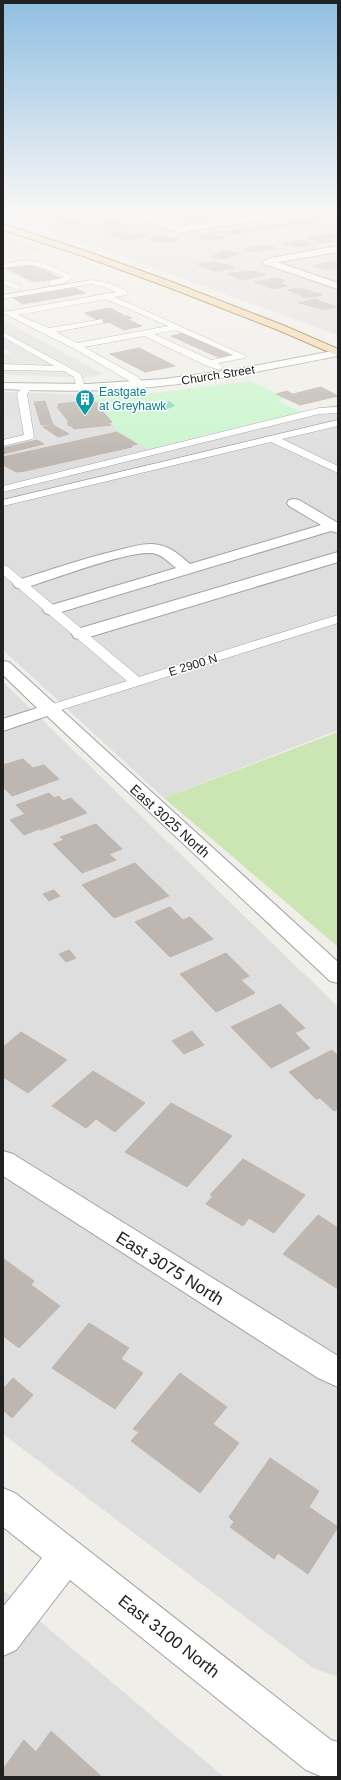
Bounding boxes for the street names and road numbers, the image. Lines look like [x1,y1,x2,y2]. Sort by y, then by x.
street label: Church Street [180,362,256,388]
street label: E 2900 N [167,651,219,679]
street label: East 3025 North [127,781,213,861]
street label: East 3075 North [113,1228,227,1309]
street label: East 3100 North [114,1591,223,1682]

